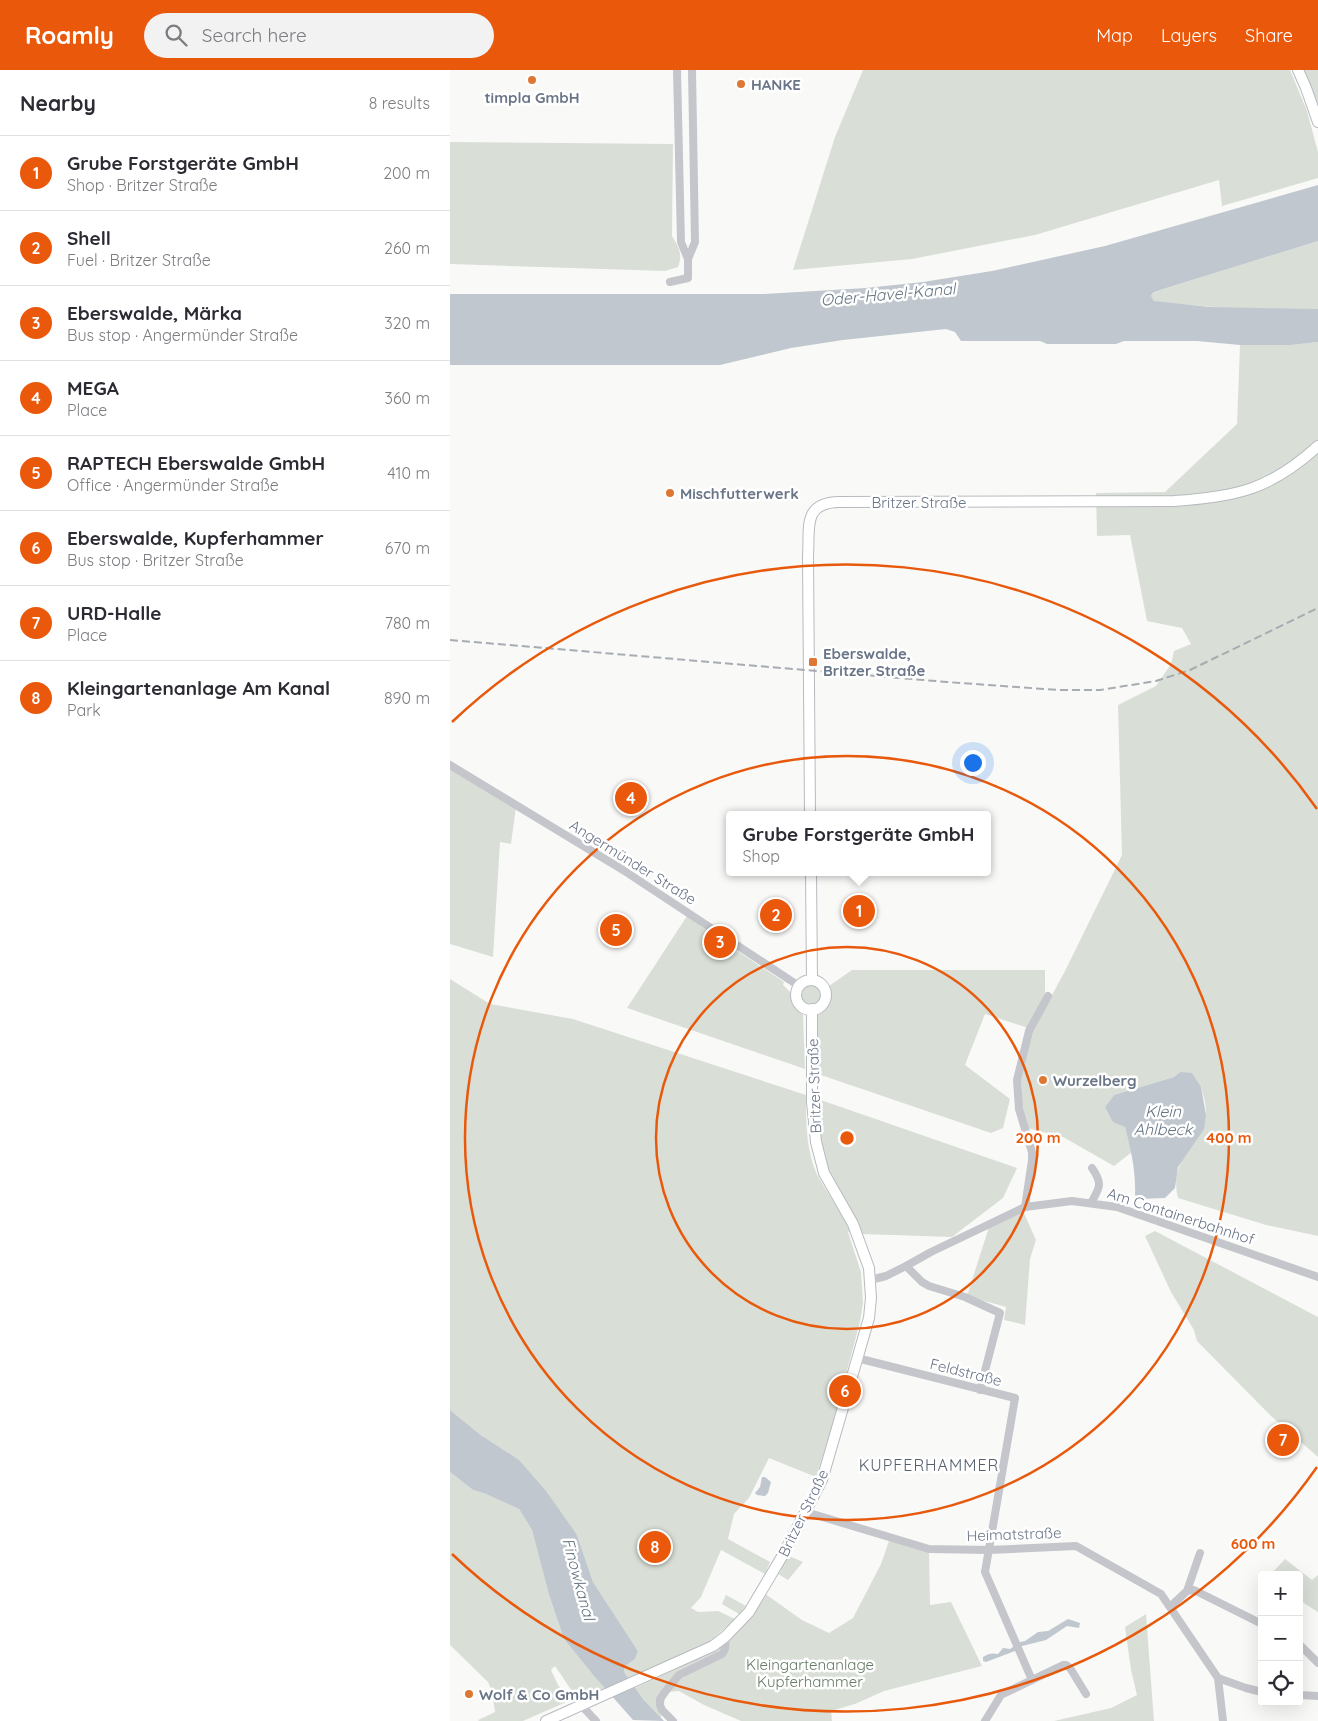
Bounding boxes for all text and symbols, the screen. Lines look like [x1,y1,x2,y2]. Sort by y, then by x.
search box [144,13,494,58]
text: Roamly [25,20,114,50]
icon: search [162,21,190,49]
text: Search here [202,23,307,47]
text: Map [1096,24,1133,47]
text: Layers [1161,24,1217,47]
text: Share [1245,24,1293,47]
marker: timpla GmbH [526,74,538,86]
place label: HANKE [751,75,801,94]
marker: HANKE [735,78,747,90]
place label: timpla GmbH [484,88,580,107]
text: Nearby [20,90,96,116]
text: 8 results [369,93,430,113]
text: Grube Forstgeräte GmbH [67,151,299,175]
text: 1 [33,163,39,183]
text: 200 m [383,163,430,183]
text: Shop · Britzer Straße [67,175,218,195]
text: Shell [67,226,111,250]
text: 2 [31,238,41,258]
text: 260 m [384,238,430,258]
text: Fuel · Britzer Straße [67,250,211,270]
water label: Oder-Havel-Kanal [820,278,958,310]
text: Eberswalde, Märka [67,301,242,325]
text: 3 [32,313,40,333]
text: 320 m [384,313,430,333]
text: Bus stop · Angermünder Straße [67,325,298,345]
text: MEGA [67,376,119,400]
text: 4 [31,388,41,408]
text: 360 m [385,388,430,408]
text: Place [67,400,107,420]
text: RAPTECH Eberswalde GmbH [67,451,325,475]
text: 5 [31,463,41,483]
text: 410 m [387,463,430,483]
text: Office · Angermünder Straße [67,475,279,495]
place label: Mischfutterwerk [680,484,799,503]
marker: Mischfutterwerk [664,487,676,499]
street label: Britzer Straße [872,493,966,512]
text: Eberswalde, Kupferhammer [67,526,324,550]
text: 6 [32,538,40,558]
text: 670 m [385,538,430,558]
text: Bus stop · Britzer Straße [67,550,244,570]
text: URD-Halle [67,601,161,625]
text: 7 [32,613,40,633]
text: 780 m [385,613,430,633]
text: Place [67,625,107,645]
place label: Eberswalde, Britzer Straße [823,644,926,680]
marker: Eberswalde, Britzer Straße [807,656,819,668]
text: Kleingartenanlage Am Kanal [67,676,330,700]
text: 8 [32,688,40,708]
text: 890 m [384,688,430,708]
text: Park [67,700,101,720]
your location [960,750,986,776]
pin: 4 [615,779,647,817]
popup [726,811,991,876]
street label: Angermünder Straße [566,815,700,909]
text: Grube Forstgeräte GmbH [743,822,974,846]
text: Shop [743,846,780,866]
pin: 1 [843,892,875,930]
pin: 2 [760,896,792,934]
pin: 5 [600,911,632,949]
pin: 3 [704,923,736,961]
street label: Britzer Straße [803,1038,825,1134]
place label: Wurzelberg [1053,1071,1136,1090]
marker: Wurzelberg [1037,1074,1049,1086]
water label: Klein Ahlbeck [1134,1101,1194,1139]
text: 200 m [1016,1128,1061,1147]
text: 400 m [1206,1128,1252,1147]
centre of rings [838,1129,856,1147]
street label: Am Containerbahnhof [1105,1183,1258,1249]
street label: Feldstraße [928,1354,1004,1390]
pin: 6 [829,1372,861,1410]
pin: 7 [1267,1421,1299,1459]
district label: KUPFERHAMMER [859,1455,999,1475]
street label: Britzer Straße [774,1466,832,1560]
street label: Heimatstraße [966,1523,1062,1545]
pin: 8 [639,1528,671,1566]
text: 600 m [1231,1534,1275,1553]
water label: Finowkanal [558,1536,600,1625]
map controls [1258,1571,1303,1706]
button: + [1258,1571,1303,1616]
button: − [1258,1616,1303,1661]
park label: Kleingartenanlage Kupferhammer [746,1655,874,1691]
button: locate [1258,1661,1303,1706]
place label: Wolf & Co GmbH [479,1685,599,1704]
marker: Wolf & Co GmbH [463,1688,475,1700]

